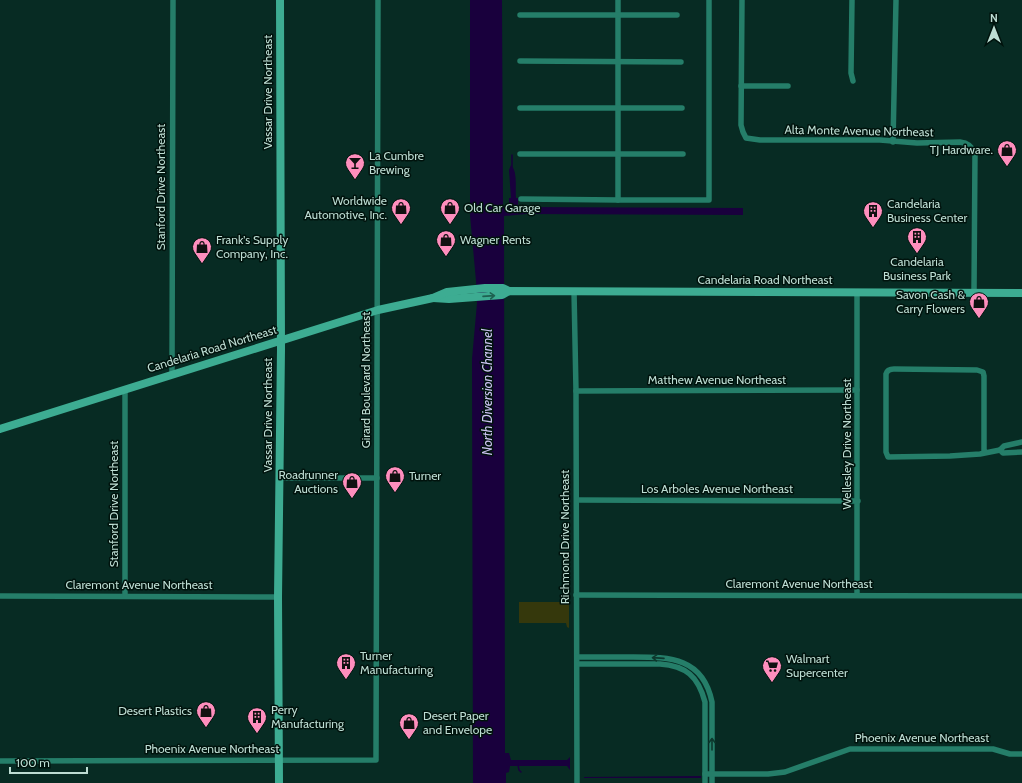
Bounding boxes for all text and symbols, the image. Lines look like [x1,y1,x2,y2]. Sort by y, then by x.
north arrow [974,8,1014,48]
text: N [990,11,998,25]
street label: Vassar Drive Northeast [260,35,275,149]
street label: Alta Monte Avenue Northeast [784,122,934,139]
street label: Stanford Drive Northeast [153,124,168,250]
shop icon: TJ Hardware. [996,139,1018,167]
place label: TJ Hardware. [930,142,993,157]
place label: La Cumbre Brewing [369,148,424,177]
bar icon: La Cumbre Brewing [344,152,366,180]
place label: Worldwide Automotive, Inc. [304,193,387,222]
place label: Candelaria Business Center [887,196,968,225]
shop icon: Worldwide Automotive, Inc. [390,197,412,225]
shop icon: Old Car Garage [439,197,461,225]
place label: Old Car Garage [464,200,540,215]
building icon: Candelaria Business Center [862,200,884,228]
building icon: Candelaria Business Park [906,226,928,254]
shop icon: Wagner Rents [435,229,457,257]
place label: Frank's Supply Company, Inc. [216,232,288,261]
place label: Wagner Rents [460,232,531,247]
shop icon: Frank's Supply Company, Inc. [191,236,213,264]
place label: Candelaria Business Park [883,254,952,283]
street label: Candelaria Road Northeast [698,272,832,287]
place label: Savon Cash & Carry Flowers [896,287,966,316]
shop icon: Savon Cash & Carry Flowers [968,291,990,319]
one-way arrow [482,292,495,299]
street label: Girard Boulevard Northeast [358,312,373,448]
street label: Candelaria Road Northeast [145,322,279,375]
water label: North Diversion Channel [479,329,495,455]
street label: Vassar Drive Northeast [260,358,275,472]
street label: Matthew Avenue Northeast [648,372,786,387]
street label: Wellesley Drive Northeast [839,378,854,510]
street label: Stanford Drive Northeast [106,441,121,567]
shop icon: Turner [384,465,406,493]
place label: Roadrunner Auctions [279,467,338,496]
place label: Turner [409,468,441,483]
street label: Richmond Drive Northeast [557,470,572,604]
shop icon: Roadrunner Auctions [341,471,363,499]
street label: Los Arboles Avenue Northeast [641,481,793,496]
street label: Claremont Avenue Northeast [725,576,873,591]
street label: Claremont Avenue Northeast [65,577,213,592]
place label: Turner Manufacturing [360,648,434,677]
place label: Walmart Supercenter [786,651,848,680]
building icon: Turner Manufacturing [335,652,357,680]
one-way arrow [652,654,665,661]
supermarket icon: Walmart Supercenter [761,655,783,683]
shop icon: Desert Plastics [195,700,217,728]
place label: Perry Manufacturing [271,702,345,731]
place label: Desert Plastics [118,703,192,718]
building icon: Perry Manufacturing [246,706,268,734]
place label: Desert Paper and Envelope [423,708,492,737]
shop icon: Desert Paper and Envelope [398,712,420,740]
street label: Phoenix Avenue Northeast [855,730,989,745]
one-way arrow [708,738,716,751]
street label: Phoenix Avenue Northeast [145,741,279,756]
scale bar [10,749,87,775]
text: 100 m [16,755,50,770]

